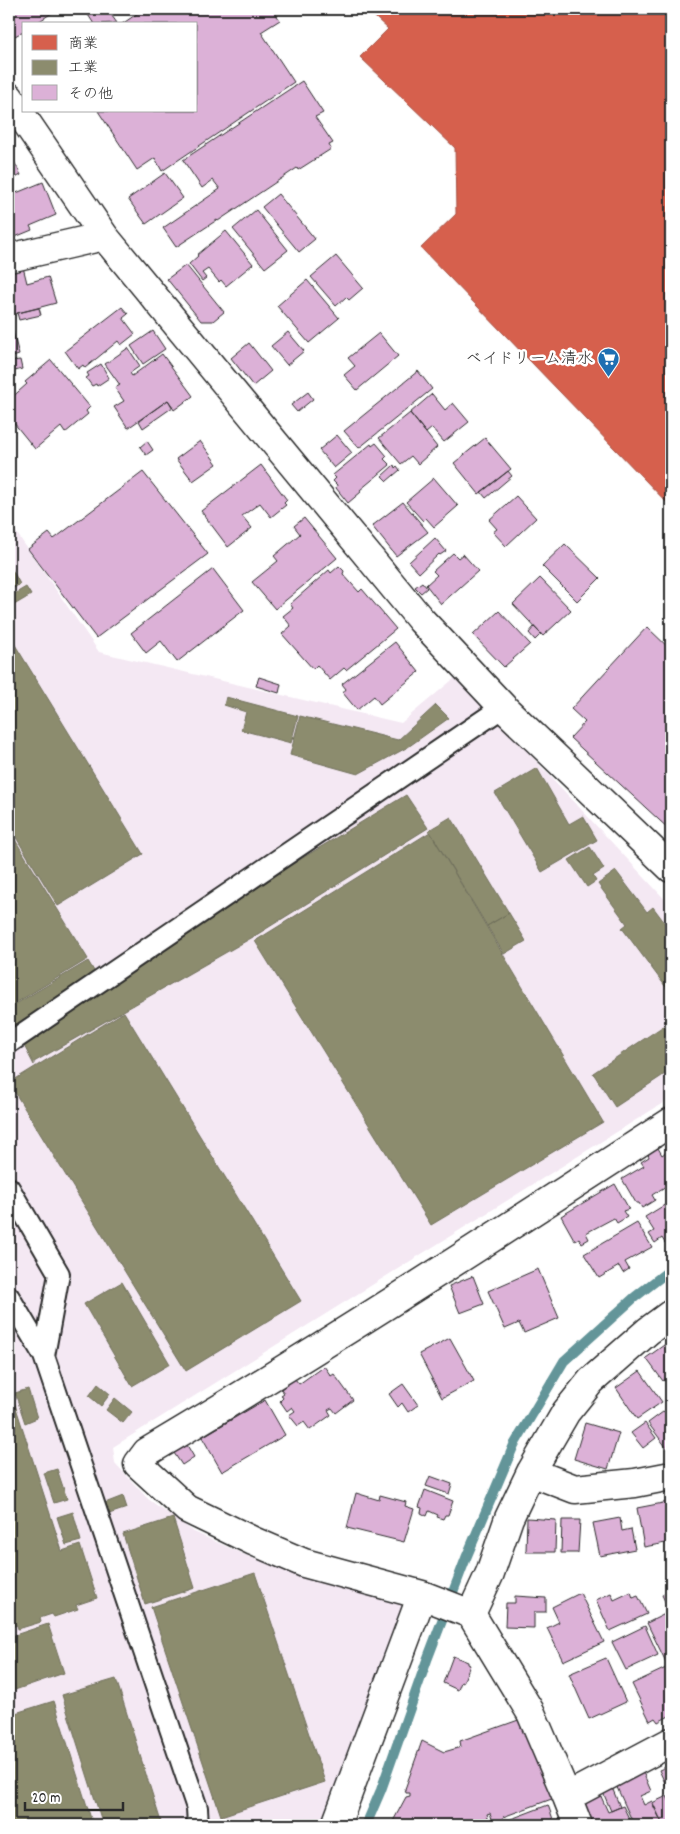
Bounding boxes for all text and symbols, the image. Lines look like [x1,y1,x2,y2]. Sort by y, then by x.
legend [22,22,198,112]
text: 商業 [68,34,98,56]
text: 工業 [68,58,98,80]
text: その他 [68,84,113,106]
supermarket icon: ベイドリーム清水 [597,347,621,378]
place label: ベイドリーム清水 [466,348,593,371]
scale bar [25,1779,122,1811]
text: 20 m [32,1788,60,1810]

